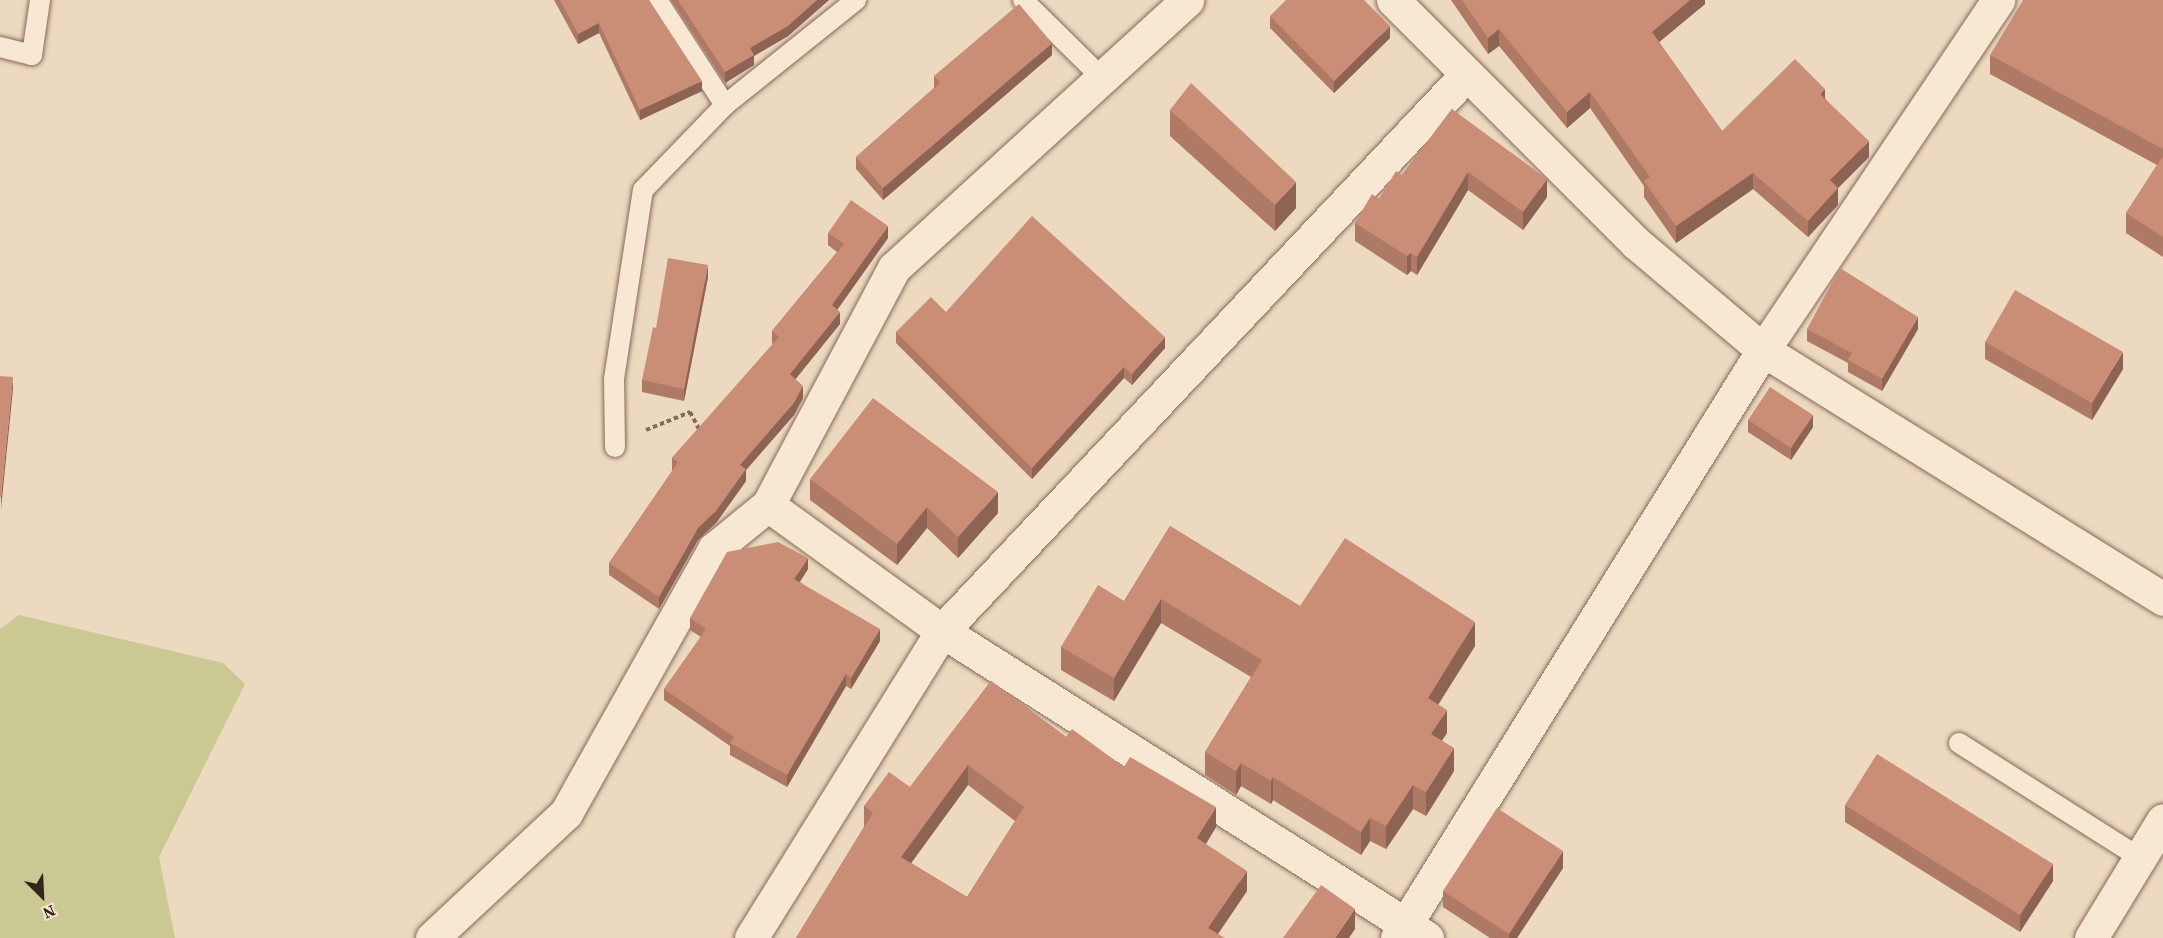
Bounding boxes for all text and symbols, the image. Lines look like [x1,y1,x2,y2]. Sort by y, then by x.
north arrow [12,866,72,926]
text: N [40,900,59,925]

